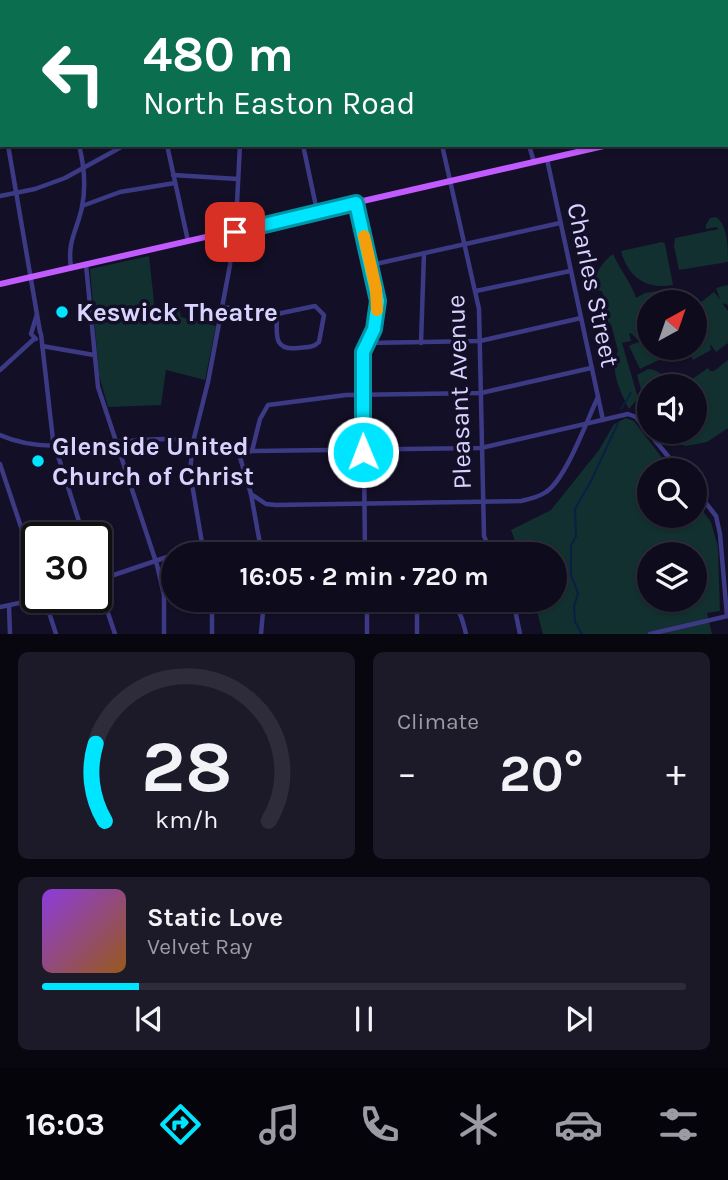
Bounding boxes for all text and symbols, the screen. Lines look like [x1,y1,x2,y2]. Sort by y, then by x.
text: 480 m [143,26,294,83]
icon: left [28,28,119,119]
text: North Easton Road [143,85,415,122]
street label: Charles Street [560,200,626,370]
pin [205,202,265,262]
icon: arrive [216,213,254,251]
north arrow [637,290,707,360]
map controls [637,290,707,612]
street label: Pleasant Avenue [440,294,478,490]
place label: Keswick Theatre [76,297,278,328]
marker: Keswick Theatre [54,304,70,320]
button: sound [637,374,707,444]
position arrow [326,415,400,489]
place label: Glenside United Church of Christ [52,431,254,492]
marker: Glenside United Church of Christ [30,453,46,469]
button: search [637,458,707,528]
speed limit sign: 30 [21,522,112,613]
button: layers [637,542,707,612]
text: 16:05 · 2 min · 720 m [239,561,489,592]
text: Climate [397,708,479,735]
text: 28 [141,725,232,810]
text: 20° [499,743,584,804]
text: − [397,751,417,796]
text: + [666,751,686,796]
text: km/h [155,805,218,834]
text: Static Love [147,902,283,933]
text: Velvet Ray [147,933,252,960]
icon: previous [130,1000,168,1038]
icon: pause [345,1000,383,1038]
icon: next [560,1000,598,1038]
icon: directions [156,1100,205,1149]
icon: music [255,1100,304,1149]
icon: phone [355,1100,404,1149]
icon: climate [454,1100,503,1149]
icon: car [554,1100,603,1149]
icon: filters [654,1100,703,1149]
text: 16:03 [25,1106,105,1143]

